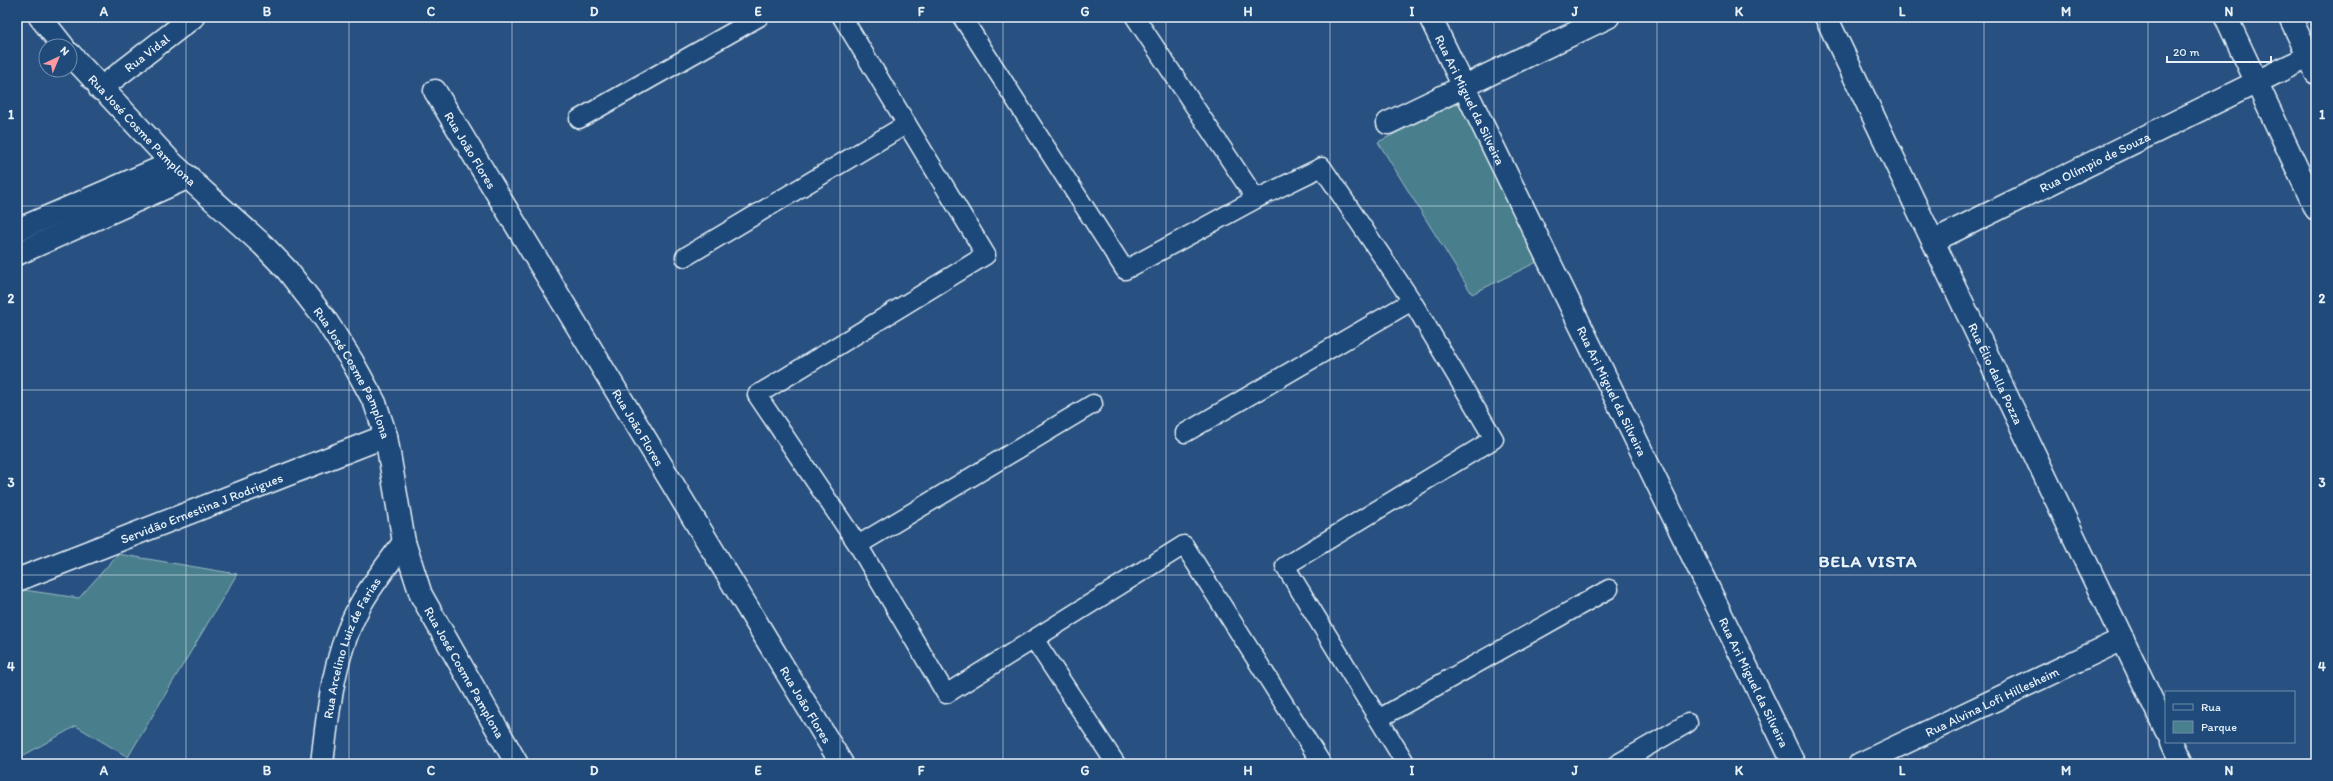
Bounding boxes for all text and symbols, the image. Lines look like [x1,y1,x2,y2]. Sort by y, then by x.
text: A [99,4,109,19]
text: B [263,4,272,19]
text: C [427,4,436,19]
text: D [590,4,599,19]
text: E [754,4,762,19]
text: F [918,4,925,19]
text: G [1081,4,1090,19]
text: H [1244,4,1253,19]
text: I [1410,4,1415,19]
text: J [1571,4,1579,19]
text: K [1735,4,1744,19]
text: L [1899,4,1906,19]
text: M [2061,4,2071,19]
text: N [2225,4,2234,19]
street label: Rua Vidal [121,31,173,75]
street label: Rua Ari Miguel da Silveira [1432,32,1508,168]
north arrow [38,38,78,78]
scale bar [2167,38,2271,64]
text: N [57,44,72,58]
text: 20 m [2173,45,2200,59]
street label: Rua José Cosme Pamplona [85,72,199,189]
text: 1 [8,107,14,122]
text: 1 [2319,107,2325,122]
street label: Rua João Flores [441,109,499,192]
street label: Rua Olímpio de Souza [2037,129,2153,196]
text: 2 [8,291,15,306]
text: 2 [2319,291,2326,306]
street label: Rua José Cosme Pamplona [310,304,394,441]
street label: Rua Élio dalla Pozza [1965,321,2026,427]
street label: Rua Ari Miguel da Silveira [1574,324,1650,459]
street label: Rua João Flores [609,386,667,469]
street label: Servidão Ernestina J Rodrigues [118,470,285,547]
text: 3 [7,475,15,490]
text: 3 [2318,475,2326,490]
district label: BELA VISTA [1818,551,1918,571]
street label: Rua Arcelino Luiz de Farias [320,574,384,720]
street label: Rua José Cosme Pamplona [421,604,508,741]
street label: Rua Ari Miguel da Silveira [1716,615,1792,750]
text: 4 [7,659,15,674]
text: 4 [2318,659,2326,674]
street label: Rua Alvina Lofi Hillesheim [1923,663,2062,740]
street label: Rua João Flores [777,664,835,746]
legend [2165,691,2295,743]
text: Rua [2201,700,2221,714]
text: Parque [2201,720,2237,734]
text: A [99,763,109,778]
text: B [263,763,272,778]
text: C [427,763,436,778]
text: D [590,763,599,778]
text: E [754,763,762,778]
text: F [918,763,925,778]
text: G [1081,763,1090,778]
text: H [1244,763,1253,778]
text: I [1410,763,1415,778]
text: J [1571,763,1579,778]
text: K [1735,763,1744,778]
text: L [1899,763,1906,778]
text: M [2061,763,2071,778]
text: N [2225,763,2234,778]

